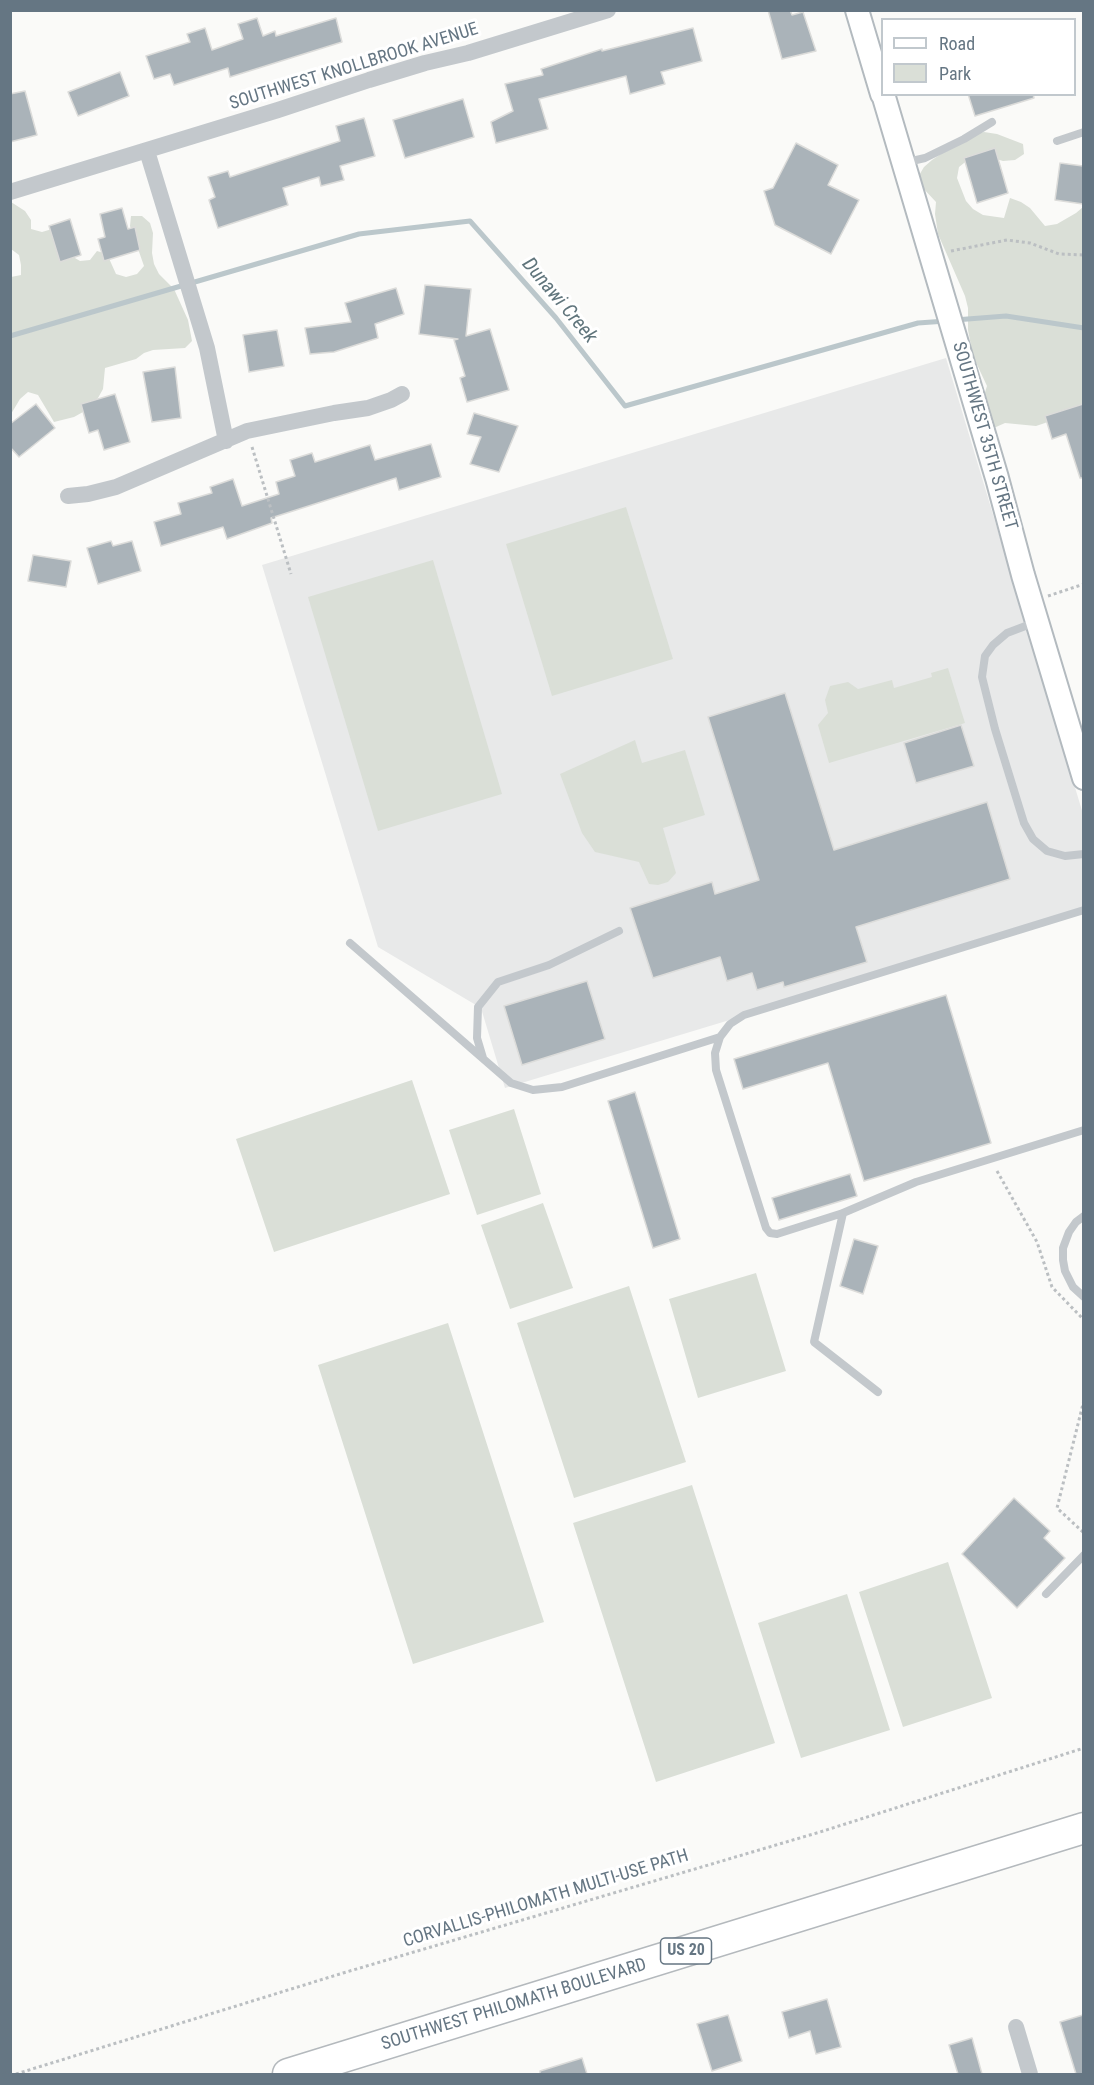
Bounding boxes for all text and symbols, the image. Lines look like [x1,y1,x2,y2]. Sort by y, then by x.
legend [881,18,1076,96]
street label: SOUTHWEST KNOLLBROOK AVENUE [227,19,481,115]
text: Road [939,33,975,54]
text: Park [939,63,971,84]
water label: Dunawi Creek [516,253,602,349]
street label: SOUTHWEST 35TH STREET [947,340,1021,532]
street label: CORVALLIS-PHILOMATH MULTI-USE PATH [401,1845,691,1953]
road number: US 20 [660,1938,712,1964]
street label: SOUTHWEST PHILOMATH BOULEVARD [379,1954,649,2056]

